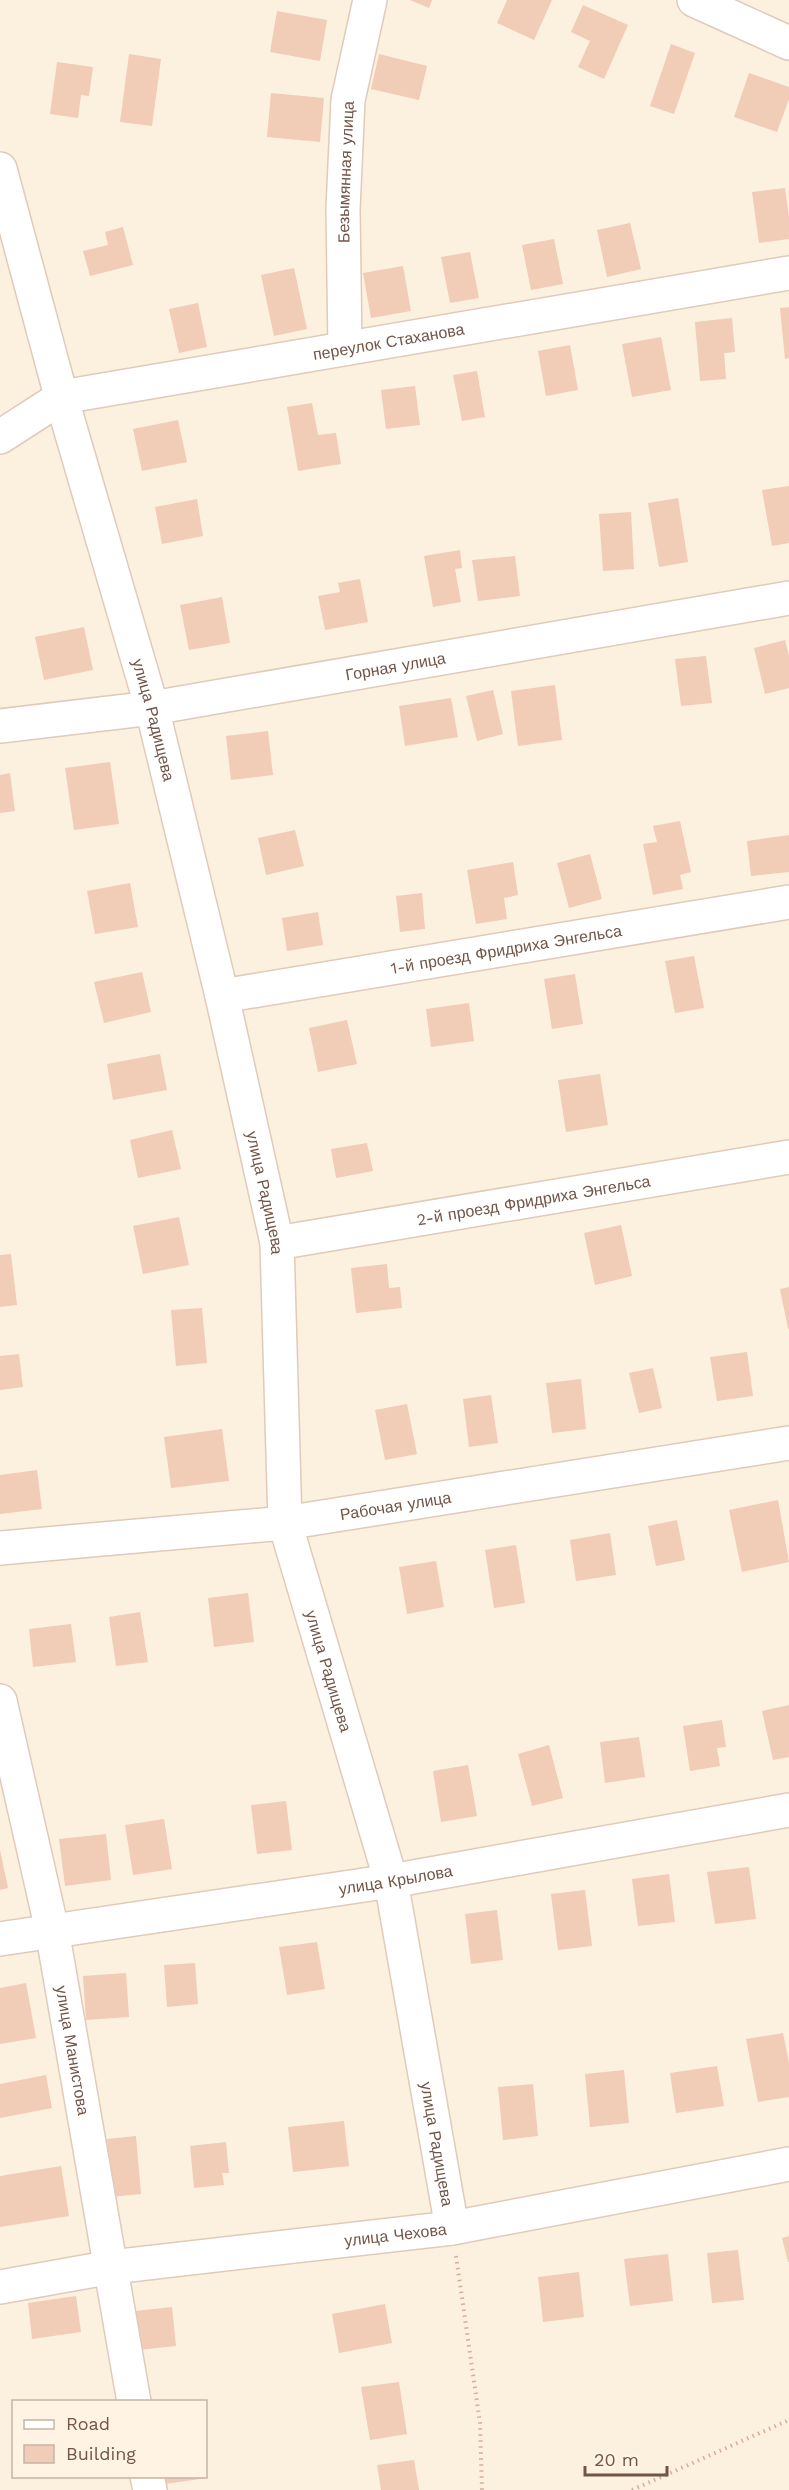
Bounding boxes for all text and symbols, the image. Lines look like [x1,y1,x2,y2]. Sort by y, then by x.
street label: Безымянная улица [333,100,357,243]
street label: переулок Стаханова [311,319,466,364]
street label: Горная улица [344,648,447,684]
street label: улица Радищева [129,656,179,783]
street label: 1-й проезд Фридриха Энгельса [389,920,623,977]
street label: улица Радищева [243,1129,287,1255]
street label: 2-й проезд Фридриха Энгельса [415,1171,652,1229]
street label: Рабочая улица [339,1487,452,1524]
street label: улица Радищева [302,1608,356,1734]
street label: улица Крылова [337,1861,454,1898]
street label: улица Манистова [52,1984,93,2117]
street label: улица Радищева [417,2080,458,2208]
street label: улица Чехова [343,2219,448,2250]
legend [12,2400,207,2478]
text: Road [66,2413,110,2434]
scale bar [585,2439,668,2477]
text: Building [66,2443,136,2464]
text: 20 m [594,2449,639,2470]

